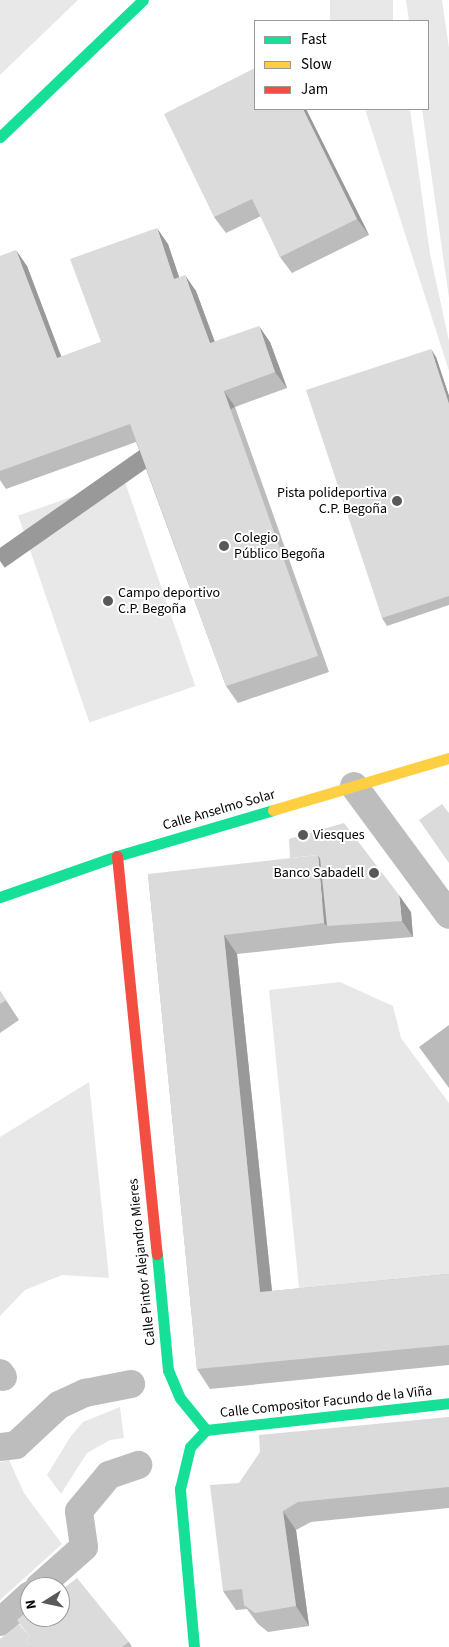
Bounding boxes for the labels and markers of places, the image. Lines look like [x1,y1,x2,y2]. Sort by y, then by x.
place label: Pista polideportiva C.P. Begoña [277,485,387,518]
marker: Pista polideportiva C.P. Begoña [391,495,403,507]
place label: Colegio Público Begoña [234,530,325,562]
marker: Colegio Público Begoña [218,540,230,552]
place label: Campo deportivo C.P. Begoña [118,585,220,618]
marker: Campo deportivo C.P. Begoña [102,595,114,607]
place label: Viesques [313,827,365,843]
marker: Viesques [297,829,309,841]
place label: Banco Sabadell [274,865,364,881]
marker: Banco Sabadell [368,867,380,879]

